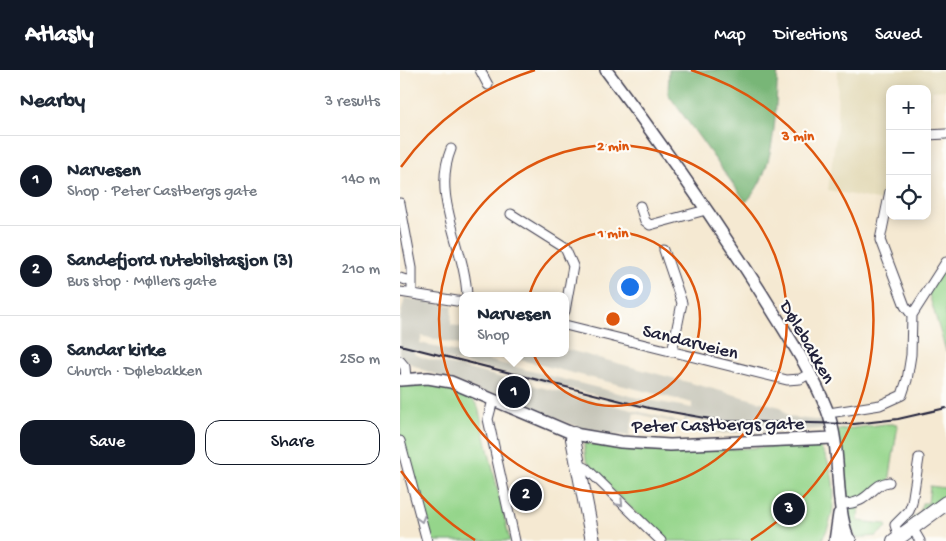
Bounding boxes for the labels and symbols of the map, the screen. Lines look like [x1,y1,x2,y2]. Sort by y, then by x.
text: 3 min [781,128,815,146]
text: 2 min [597,138,630,156]
text: 1 min [597,225,629,243]
your location [617,274,643,300]
street label: Dølebakken [772,295,839,389]
centre of rings [604,310,622,328]
street label: Sandarveien [640,320,740,366]
pin: 1 [498,373,530,411]
street label: Peter Castbergs gate [631,413,805,440]
pin: 2 [510,476,542,514]
pin: 3 [773,490,805,528]
one-way arrow [615,497,624,506]
one-way arrow [415,514,426,523]

